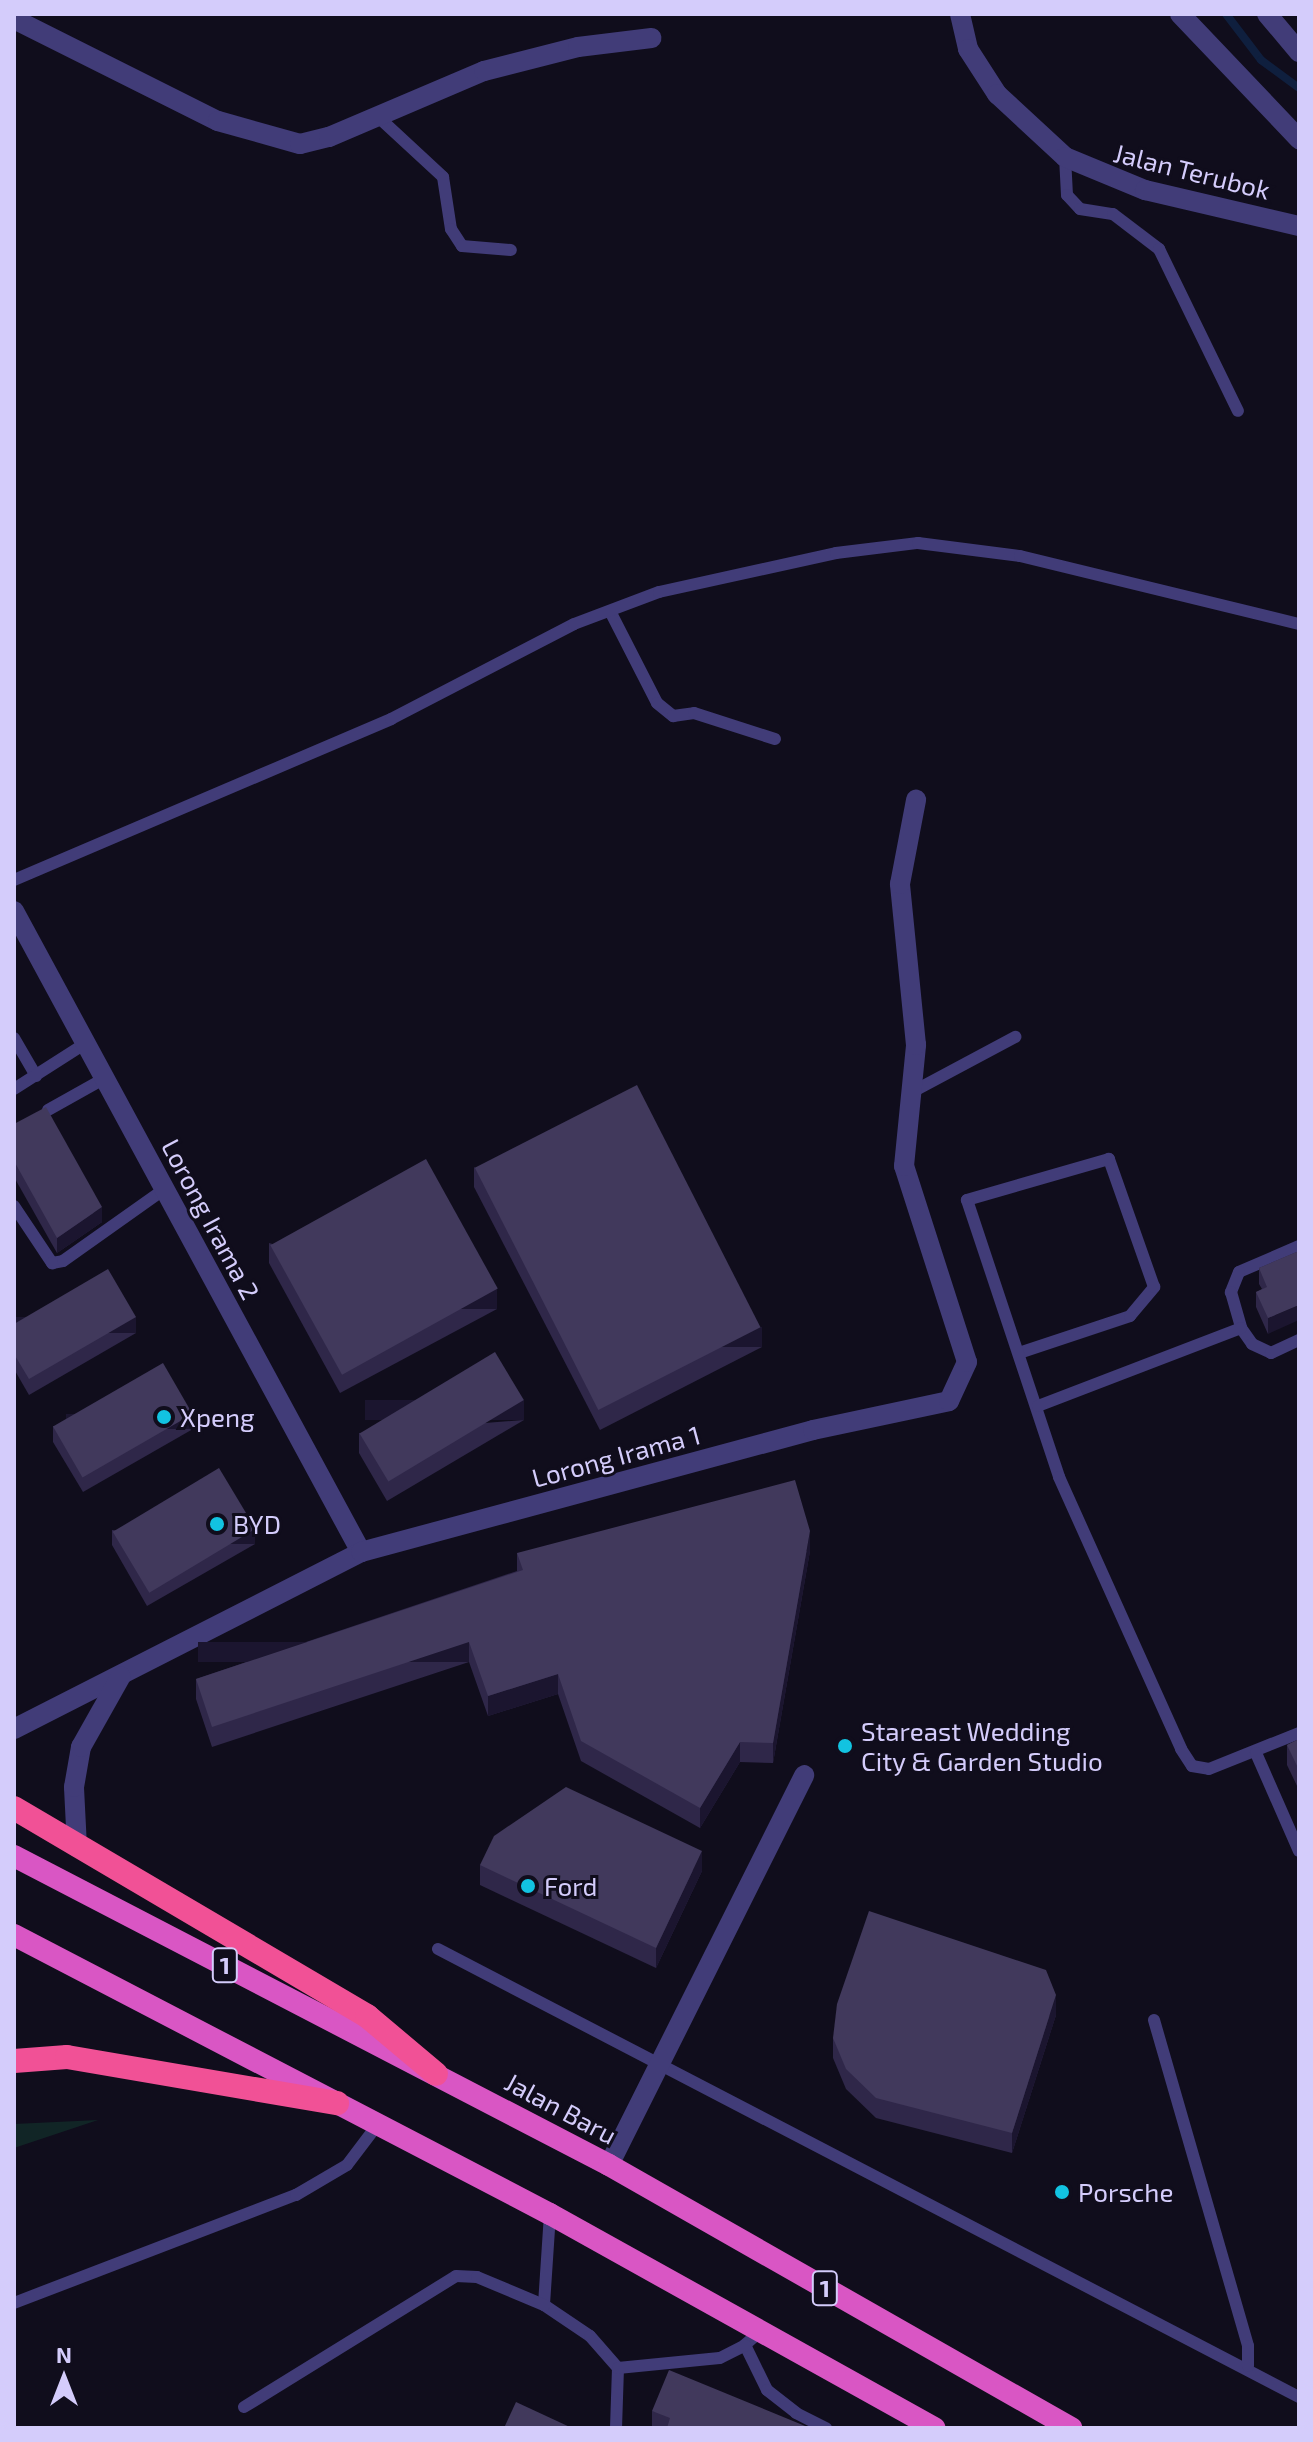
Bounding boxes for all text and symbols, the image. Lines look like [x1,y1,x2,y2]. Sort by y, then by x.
street label: Jalan Terubok [1110,136,1274,206]
street label: Lorong Irama 2 [156,1133,266,1305]
place label: Xpeng [180,1401,255,1433]
marker: Xpeng [155,1408,173,1426]
street label: Lorong Irama 1 [528,1419,704,1493]
place label: BYD [233,1508,281,1540]
marker: BYD [208,1515,226,1533]
place label: Stareast Wedding City & Garden Studio [861,1715,1103,1776]
marker: Stareast Wedding City & Garden Studio [836,1737,854,1755]
place label: Ford [544,1870,597,1902]
marker: Ford [519,1877,537,1895]
road number: 1 [211,1945,239,1985]
street label: Jalan Baru [500,2066,622,2150]
place label: Porsche [1078,2176,1173,2208]
marker: Porsche [1053,2183,1071,2201]
road number: 1 [811,2268,839,2308]
north arrow [24,2338,104,2418]
text: N [56,2341,72,2367]

